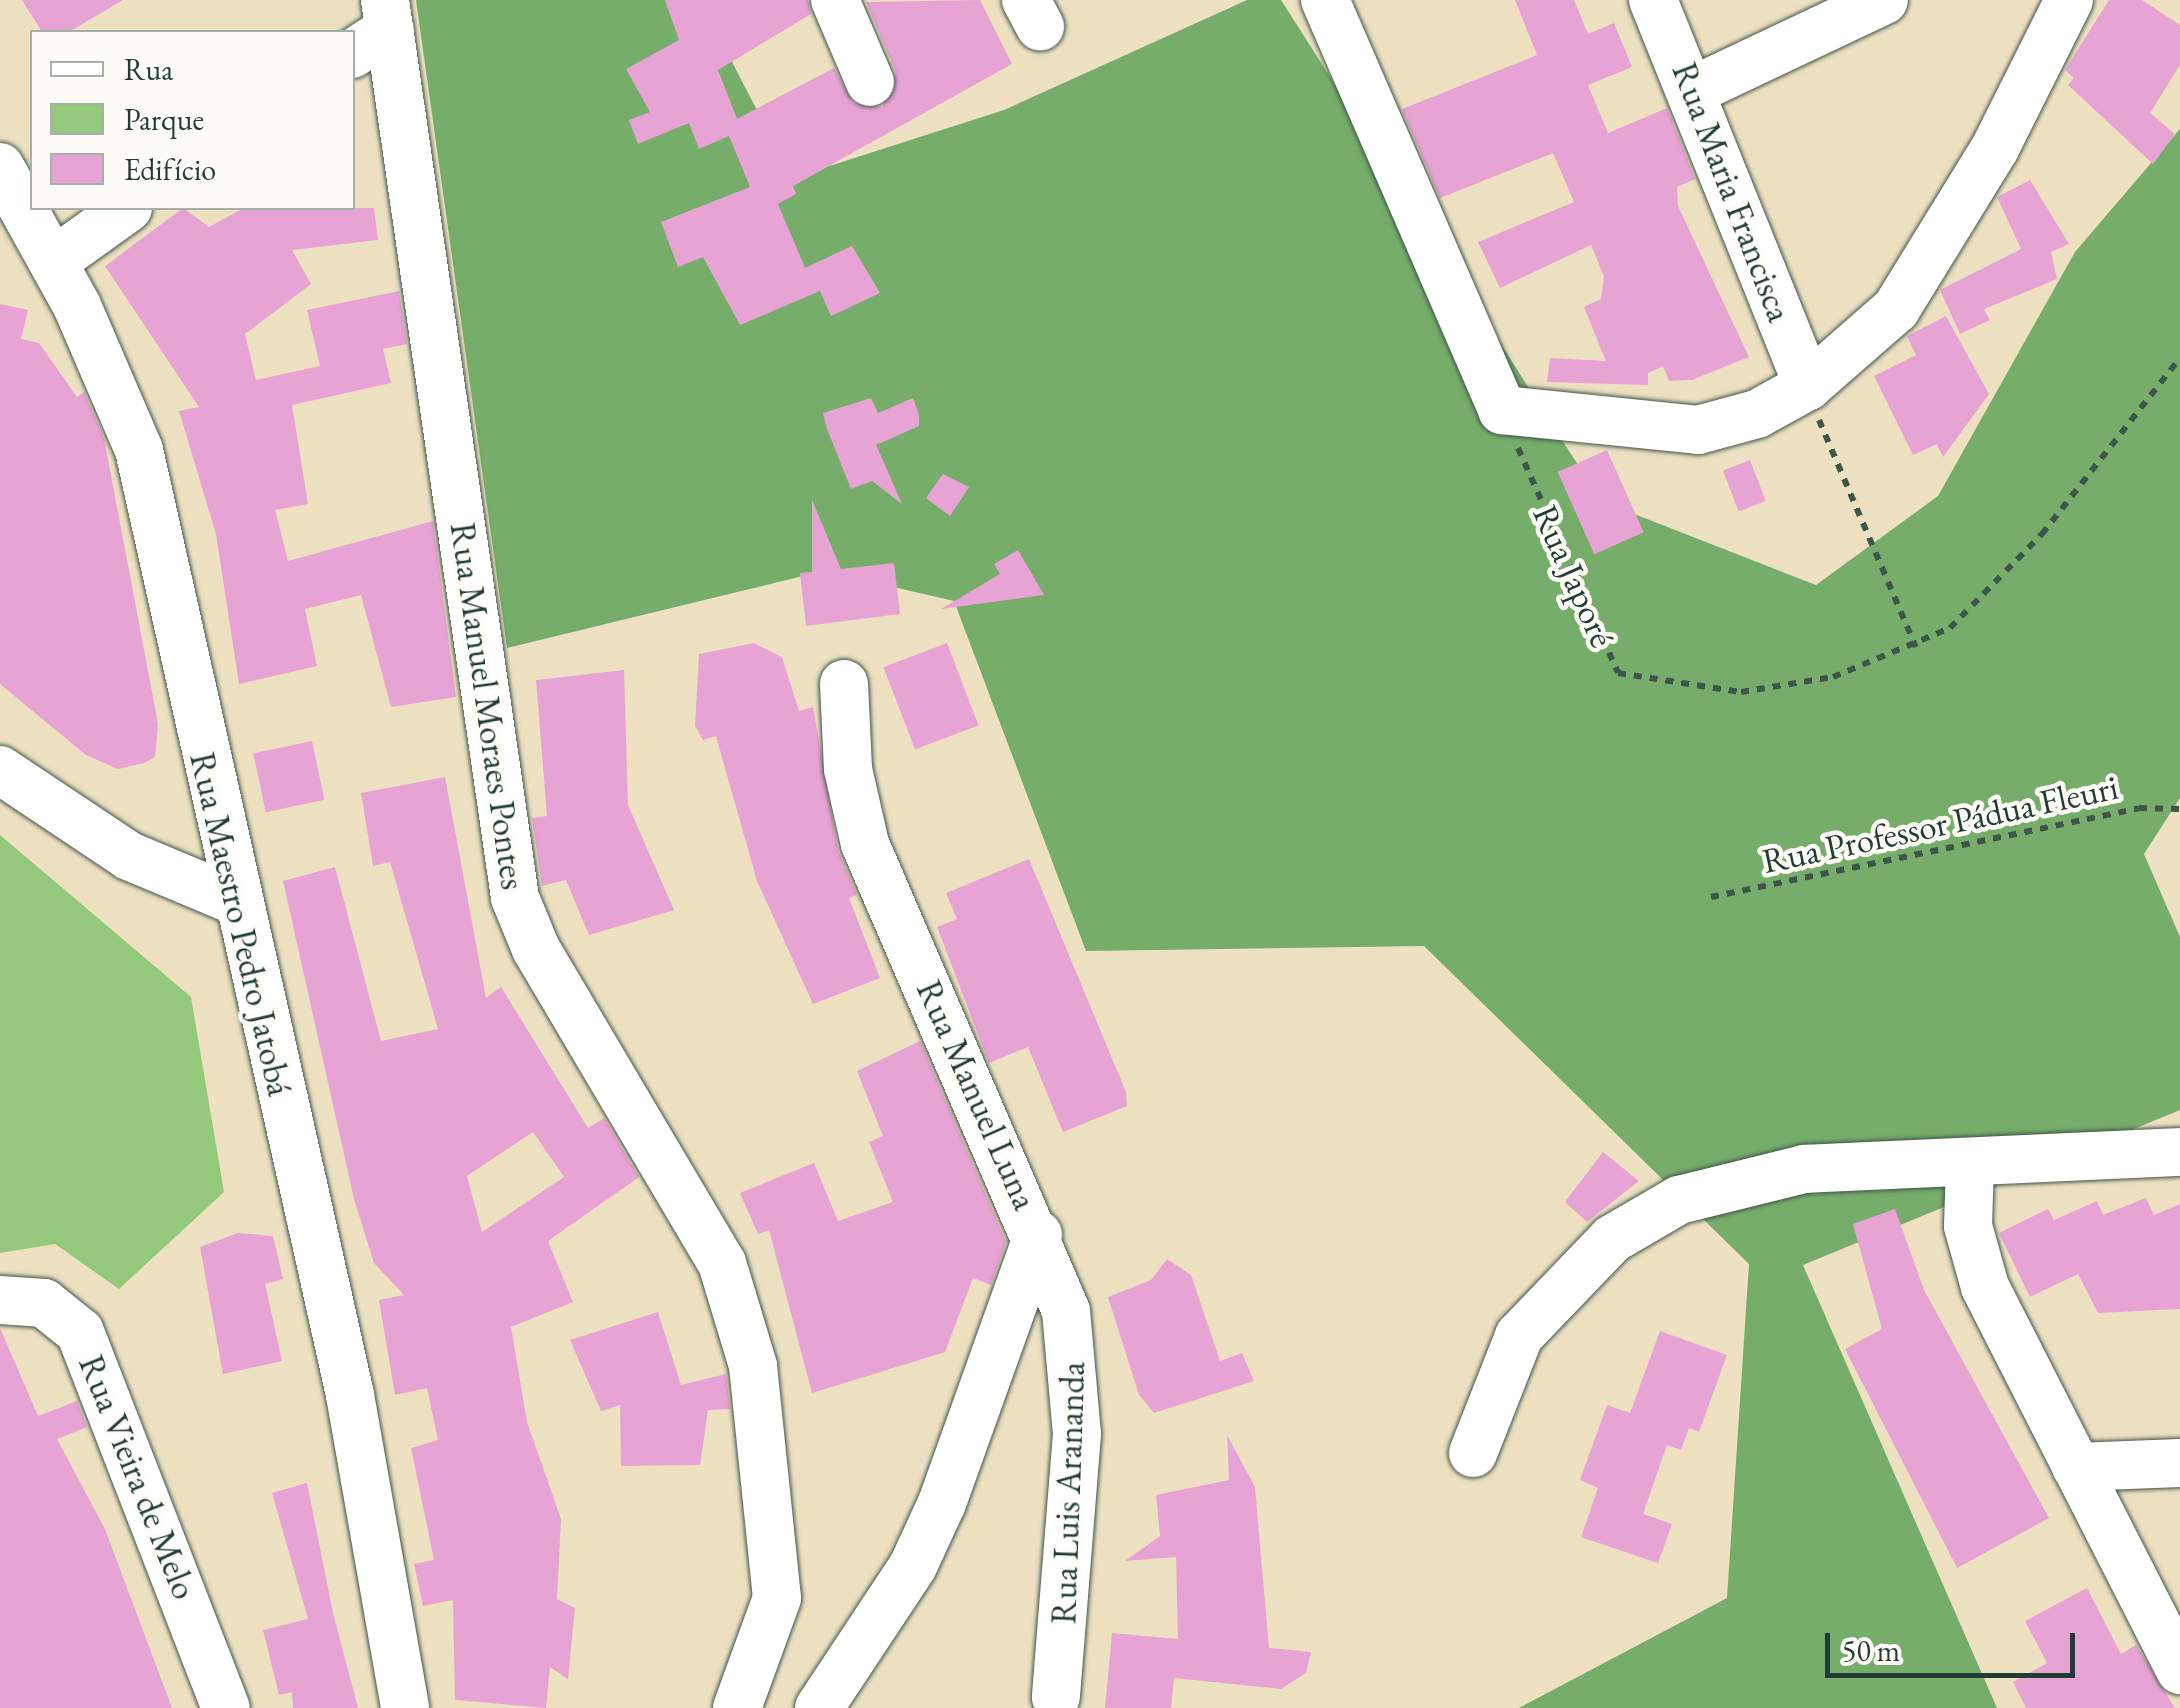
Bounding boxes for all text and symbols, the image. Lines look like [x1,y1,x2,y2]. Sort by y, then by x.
legend [30,30,355,210]
text: Rua [124,50,173,89]
street label: Rua Maria Francisca [1663,56,1801,328]
text: Parque [124,100,204,139]
text: Edifício [124,150,216,189]
street label: Rua Japoré [1524,498,1624,654]
street label: Rua Manuel Moraes Pontes [441,520,535,892]
street label: Rua Maestro Pedro Jatobá [181,748,301,1100]
street label: Rua Professor Pádua Fleuri [1758,766,2122,882]
street label: Rua Manuel Luna [908,974,1046,1216]
street label: Rua Vieira de Melo [70,1349,206,1605]
street label: Rua Luis Arananda [1042,1361,1094,1625]
scale bar [1830,1613,2080,1675]
text: 50 m [1842,1631,1900,1670]

